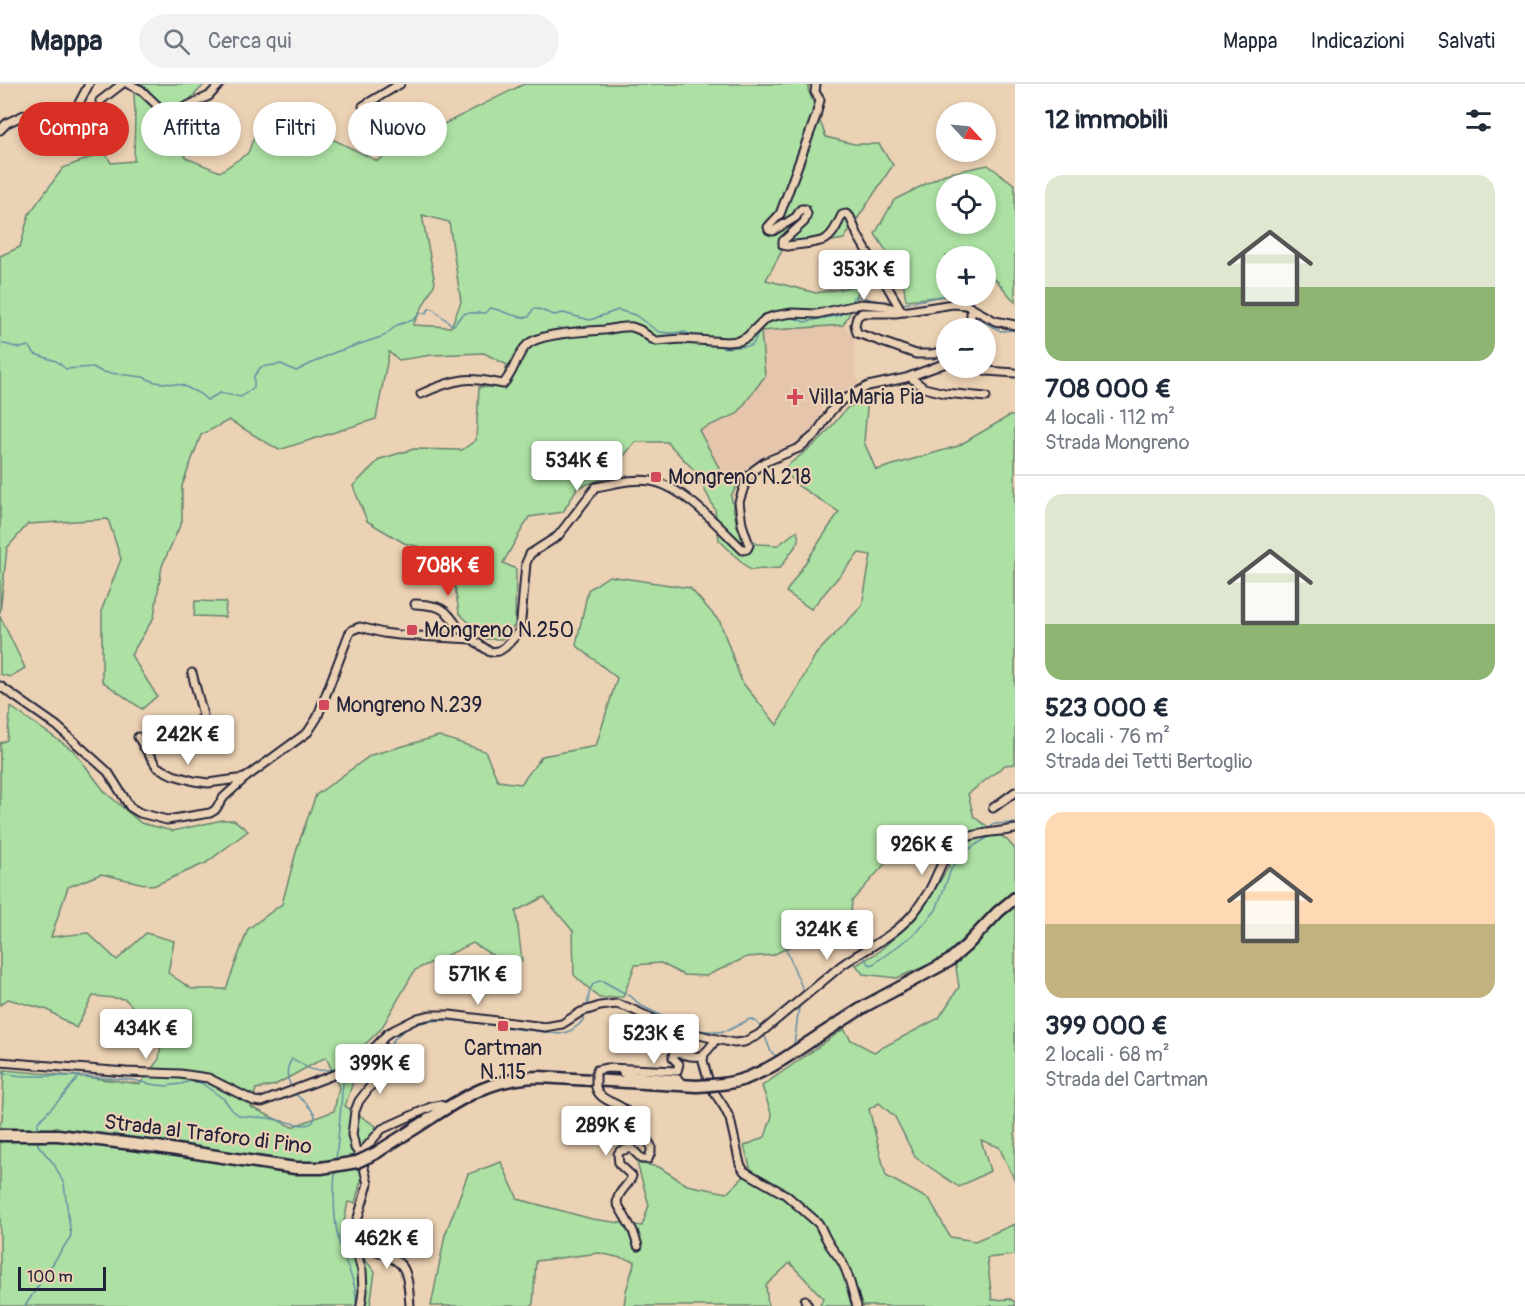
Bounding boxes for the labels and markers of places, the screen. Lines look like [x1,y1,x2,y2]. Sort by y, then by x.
pin: 353K € [815,250,913,301]
place label: Villa Maria Pia [808,384,924,411]
marker: Villa Maria Pia [786,388,804,406]
pin: 534K € [528,441,626,492]
place label: Mongreno N.218 [668,464,811,491]
marker: Mongreno N.218 [649,470,663,484]
pin: 708K € [399,546,497,597]
place label: Mongreno N.250 [424,617,574,644]
marker: Mongreno N.250 [405,623,419,637]
place label: Mongreno N.239 [336,692,482,719]
marker: Mongreno N.239 [317,698,331,712]
pin: 242K € [139,715,237,766]
pin: 926K € [873,825,971,876]
pin: 324K € [778,910,876,961]
pin: 571K € [429,955,527,1006]
pin: 434K € [97,1009,195,1060]
pin: 523K € [605,1014,703,1065]
marker: Cartman N.115 [496,1019,510,1033]
place label: Cartman N.115 [464,1035,542,1086]
pin: 399K € [331,1044,429,1095]
pin: 289K € [557,1106,655,1157]
pin: 462K € [338,1219,436,1270]

